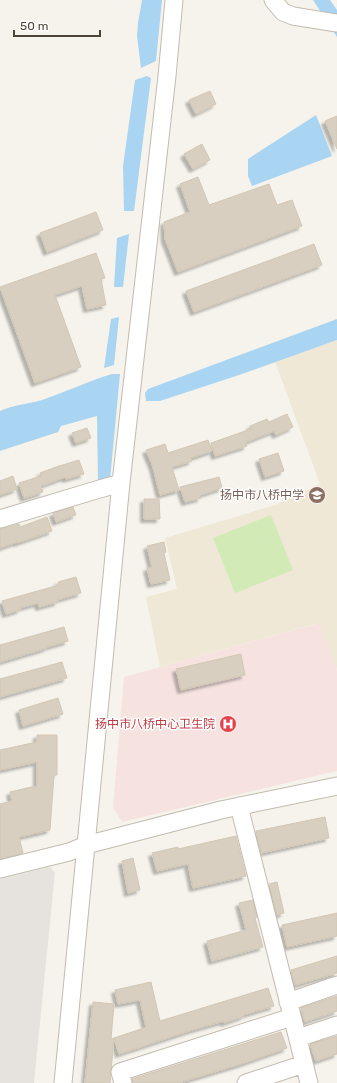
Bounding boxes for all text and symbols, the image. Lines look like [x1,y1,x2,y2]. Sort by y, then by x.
scale bar [14,12,100,38]
text: 50 m [20,19,48,33]
school or university icon: 扬中市八桥中学 [307,485,327,505]
place label: 扬中市八桥中学 [220,488,304,502]
hospital icon: 扬中市八桥中心卫生院 [218,714,238,734]
place label: 扬中市八桥中心卫生院 [95,717,215,731]

